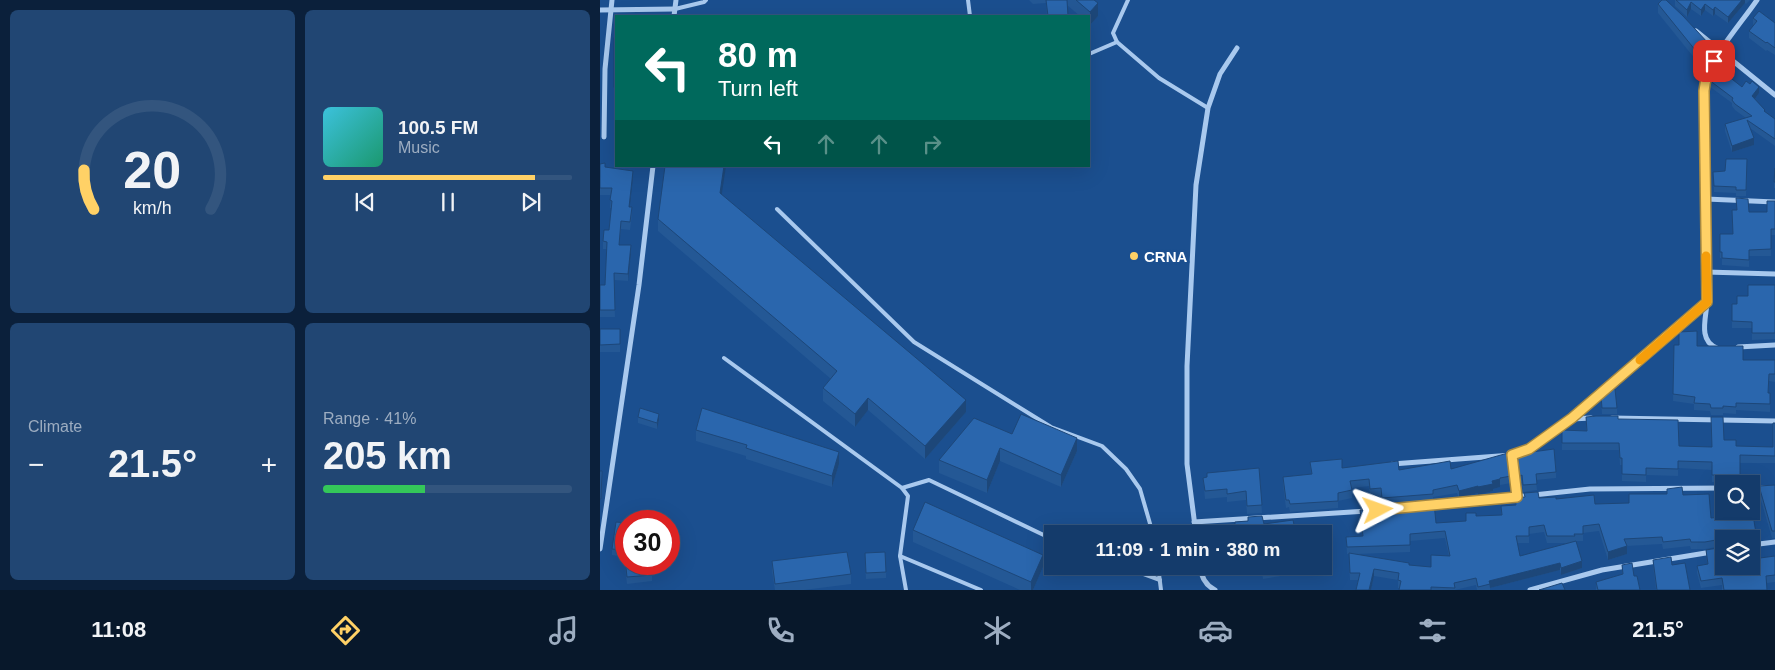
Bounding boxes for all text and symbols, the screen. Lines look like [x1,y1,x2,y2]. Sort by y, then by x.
icon: left [635,35,700,100]
text: 80 m [718,35,798,74]
pin [1693,40,1735,82]
icon: arrive [1700,47,1728,75]
text: Turn left [718,76,798,101]
text: 100.5 FM [398,117,478,138]
icon: left [759,130,787,158]
icon: ahead [812,130,840,158]
icon: ahead [865,130,893,158]
icon: right [918,130,946,158]
text: Music [398,139,440,156]
text: 20 [124,141,181,199]
icon: previous [351,188,379,216]
icon: pause [434,188,462,216]
icon: next [517,188,545,216]
text: km/h [133,198,172,218]
place label: CRNA [1144,248,1187,265]
marker: CRNA [1128,250,1140,262]
text: Range · 41% [323,410,416,427]
text: Climate [28,418,82,435]
text: 205 km [323,435,452,477]
text: 21.5° [108,443,197,485]
text: − [28,449,44,480]
text: + [261,449,277,480]
map controls [1715,475,1760,575]
button: search [1715,475,1760,520]
position arrow [1351,483,1403,535]
speed limit sign: 30 [615,510,680,575]
button: layers [1715,530,1760,575]
text: 11:09 · 1 min · 380 m [1096,539,1280,560]
icon: directions [328,613,363,648]
icon: music [546,613,581,648]
icon: phone [763,613,798,648]
icon: climate [980,613,1015,648]
icon: car [1198,613,1233,648]
icon: filters [1415,613,1450,648]
text: 11:08 [91,617,146,642]
text: 21.5° [1632,617,1684,642]

